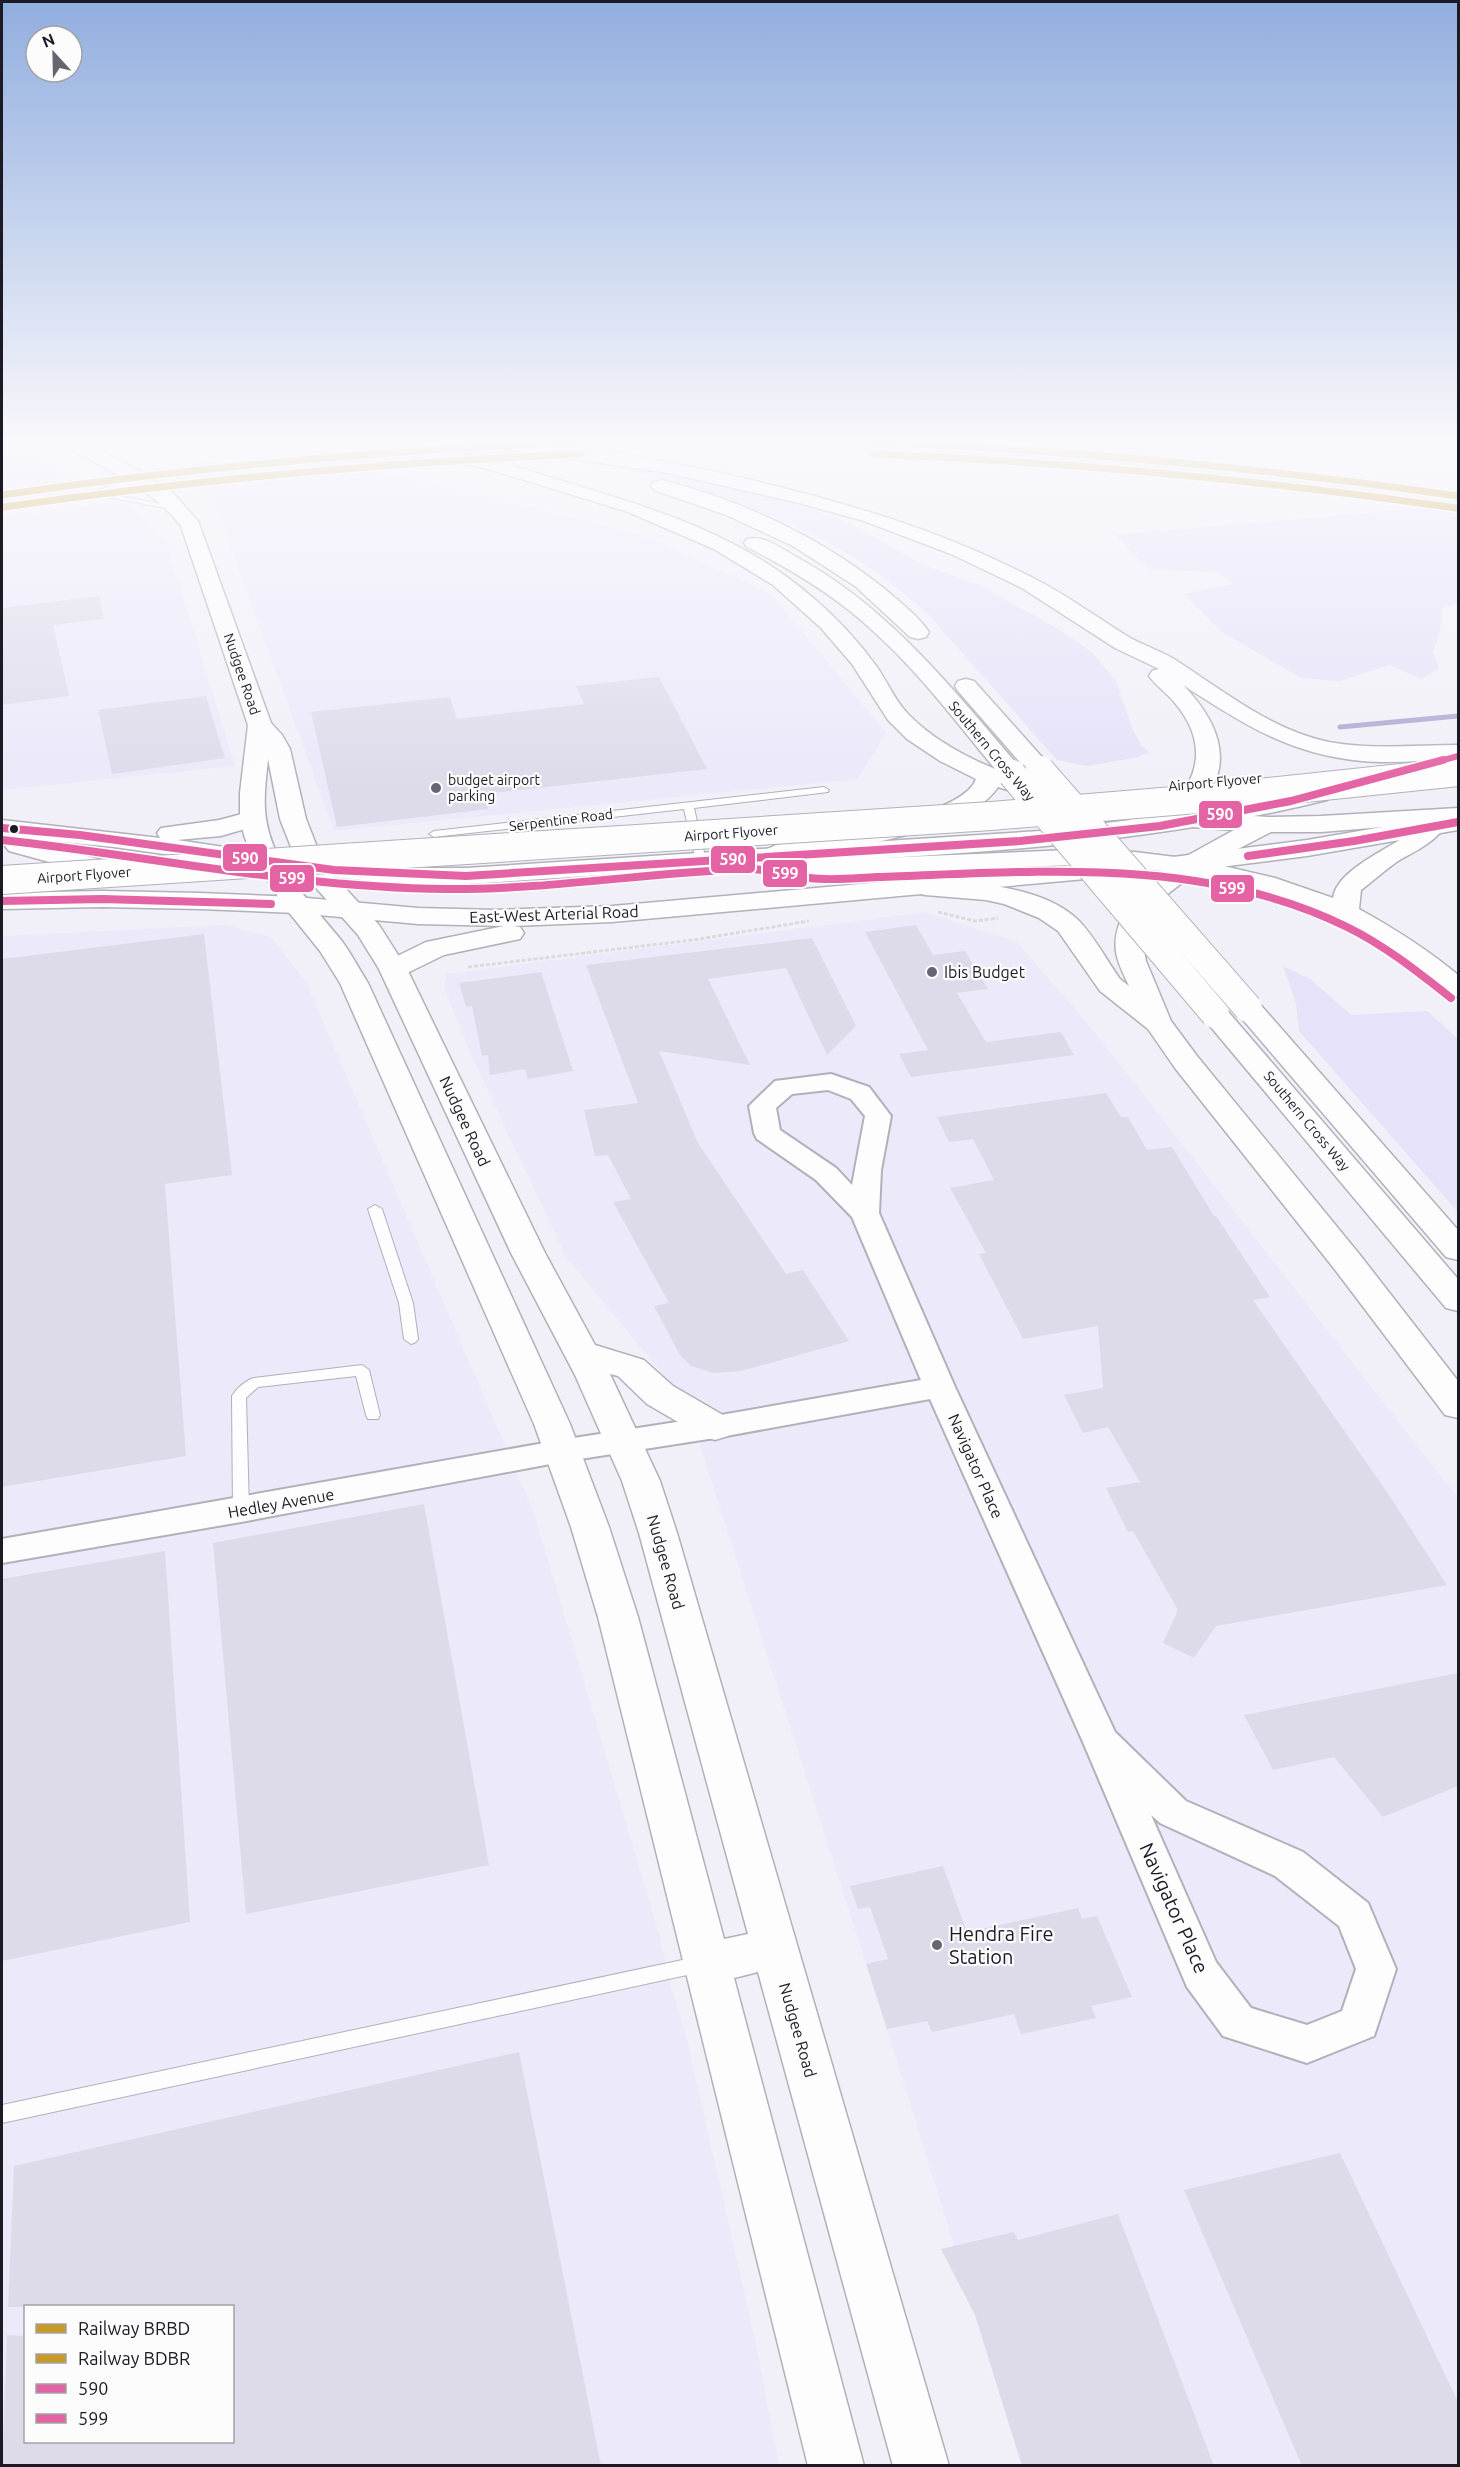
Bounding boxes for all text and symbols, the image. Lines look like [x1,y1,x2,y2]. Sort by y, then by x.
north arrow [24,24,84,84]
text: N [39,30,57,51]
street label: Nudgee Road [221,631,263,717]
street label: Southern Cross Way [946,698,1039,804]
street label: Airport Flyover [1168,770,1263,794]
place label: budget airport parking [448,772,540,804]
marker: budget airport parking [429,781,443,795]
line badge: 590 [1198,800,1243,829]
text: 590 [1206,805,1234,823]
street label: Serpentine Road [508,806,614,834]
street label: Airport Flyover [684,822,779,844]
unlabelled marker [8,823,20,835]
line badge: 590 [222,843,268,872]
line badge: 590 [710,845,756,874]
text: 590 [231,849,259,867]
text: 590 [719,850,747,868]
line badge: 599 [762,859,808,888]
street label: Airport Flyover [37,864,132,886]
line badge: 599 [269,864,315,893]
text: 599 [771,864,799,882]
text: 599 [278,869,306,887]
line badge: 599 [1210,874,1255,903]
text: 599 [1218,879,1246,897]
street label: East-West Arterial Road [469,902,639,926]
place label: Ibis Budget [944,963,1026,981]
marker: Ibis Budget [925,965,939,979]
street label: Southern Cross Way [1261,1068,1354,1174]
street label: Nudgee Road [436,1073,494,1169]
street label: Navigator Place [945,1411,1007,1521]
street label: Hedley Avenue [226,1485,336,1521]
street label: Nudgee Road [644,1513,688,1611]
street label: Navigator Place [1135,1839,1214,1977]
place label: Hendra Fire Station [949,1922,1054,1968]
marker: Hendra Fire Station [930,1938,944,1952]
street label: Nudgee Road [776,1981,820,2079]
legend [24,2305,234,2443]
text: Railway BRBD [78,2318,190,2338]
text: Railway BDBR [78,2348,190,2368]
text: 590 [78,2378,108,2398]
text: 599 [78,2408,108,2428]

